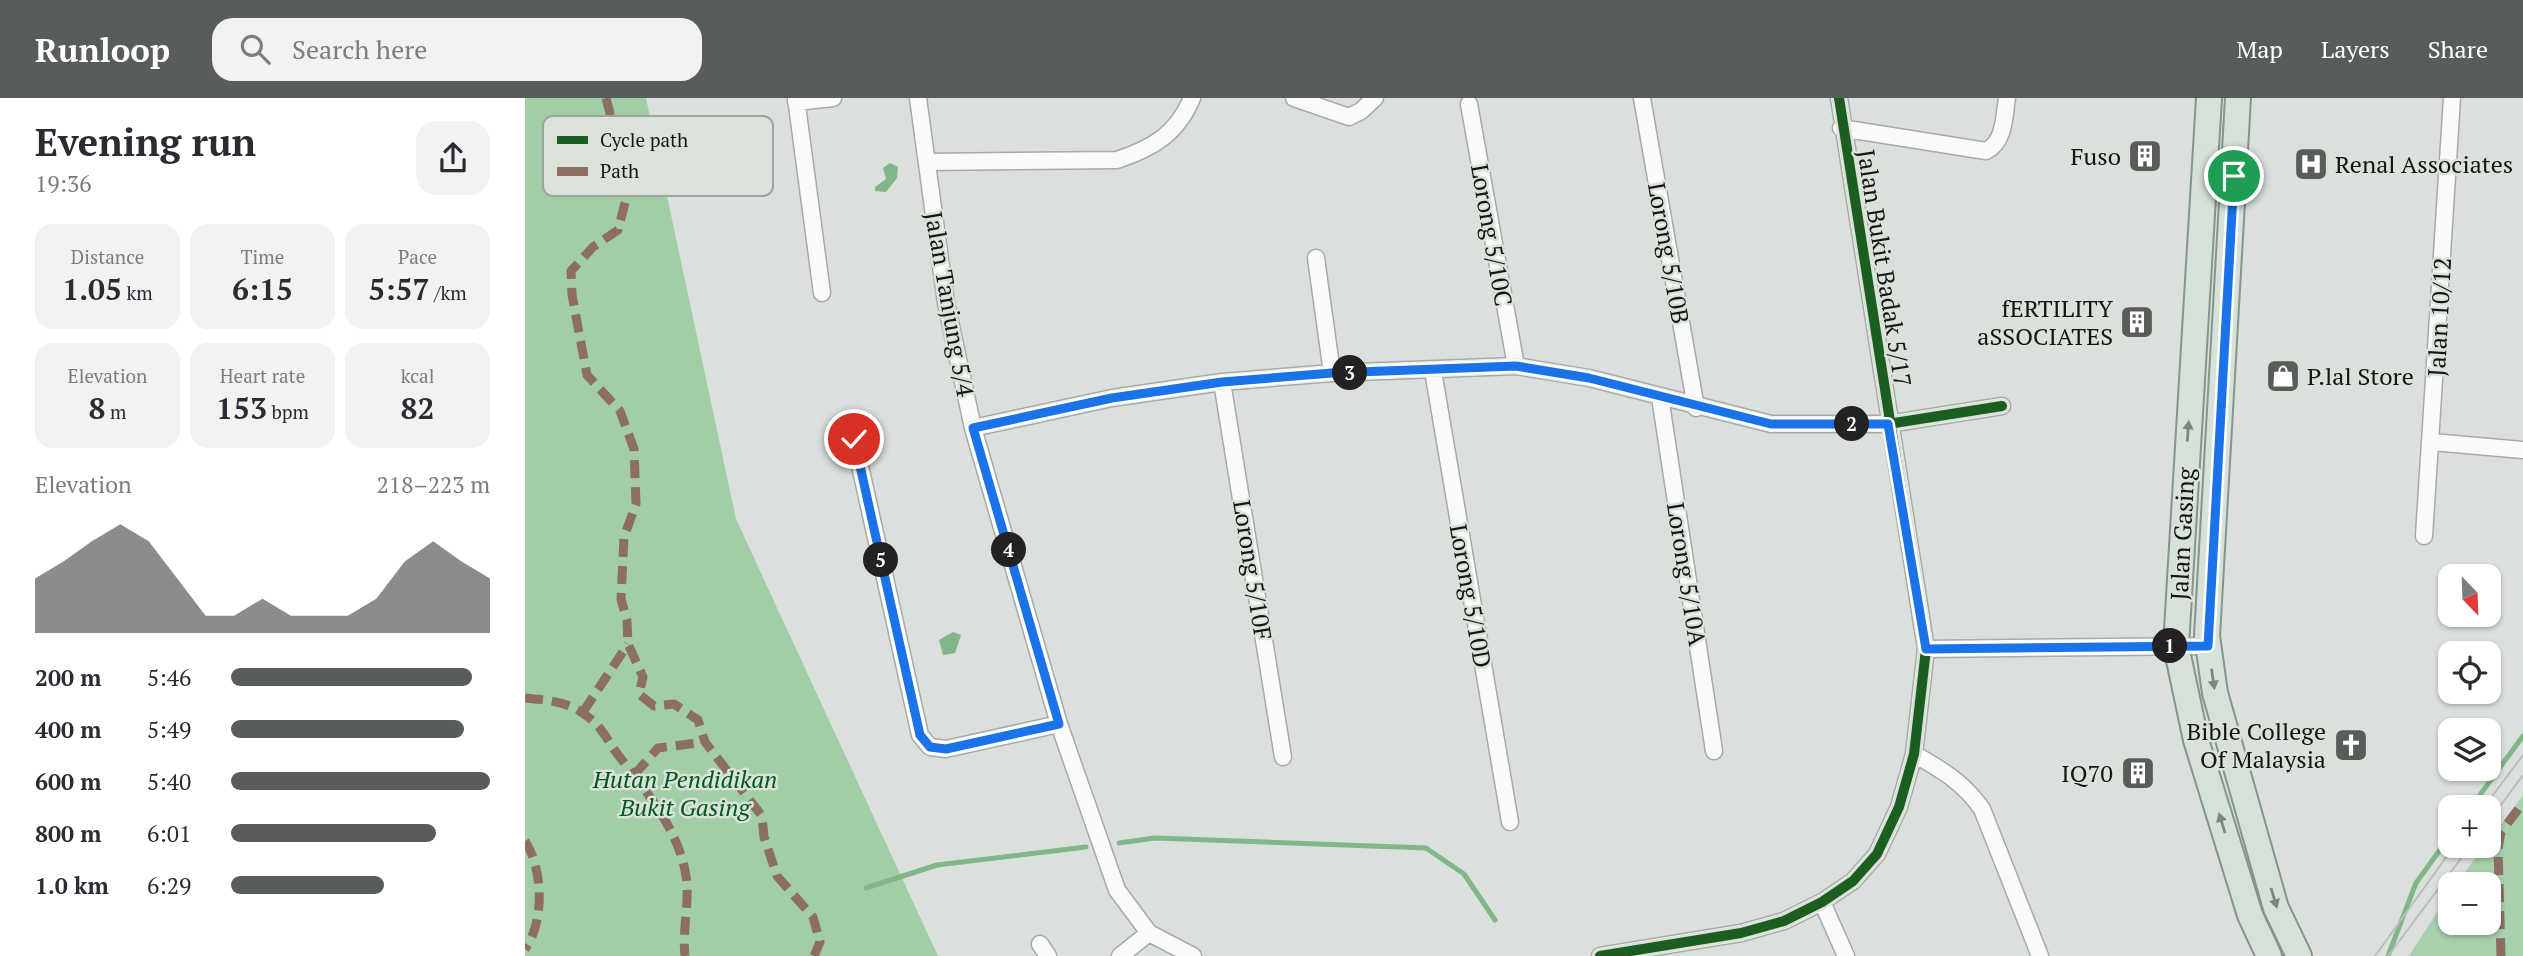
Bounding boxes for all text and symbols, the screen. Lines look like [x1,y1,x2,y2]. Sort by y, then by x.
search box [212,18,702,81]
text: Runloop [35,28,170,71]
icon: search [236,30,274,68]
text: Search here [292,32,427,66]
text: Map [2236,33,2283,65]
text: Layers [2321,33,2390,65]
text: Share [2428,33,2488,65]
legend [543,116,773,196]
text: Evening run [35,117,256,167]
button: share [416,121,490,195]
text: Cycle path [600,127,688,152]
building icon: Fuso [2126,137,2164,175]
place label: Fuso [2071,140,2121,172]
hospital icon: Renal Associates [2292,145,2330,183]
pin [2204,146,2264,206]
street label: Jalan Bukit Badak 5/17 [1850,147,1920,389]
place label: Renal Associates [2335,148,2513,180]
icon: arrive [2215,157,2253,195]
text: Path [600,158,639,183]
street label: Lorong 5/10C [1464,161,1520,309]
text: 19:36 [35,168,92,199]
street label: Lorong 5/10B [1641,180,1697,326]
street label: Jalan Tanjung 5/4 [918,209,982,399]
text: Distance [71,244,144,269]
text: Time [241,244,284,269]
text: Pace [398,244,437,269]
street label: Jalan 10/12 [2420,257,2458,377]
text: 1.05 [62,269,122,309]
text: 6:15 [232,269,293,309]
text: 5:57 [368,269,429,309]
text: km [122,280,153,305]
text: /km [429,280,467,305]
place label: fERTILITY aSSOCIATES [1977,292,2114,352]
building icon: fERTILITY aSSOCIATES [2118,303,2156,341]
pin: 3 [1333,356,1367,390]
shop icon: P.lal Store [2264,357,2302,395]
text: 3 [1344,360,1355,385]
place label: P.lal Store [2307,360,2414,392]
text: Elevation [68,363,147,388]
text: Heart rate [220,363,305,388]
text: kcal [401,363,434,388]
text: 8 [89,388,105,428]
text: 153 [216,388,267,428]
text: 82 [401,388,434,428]
text: m [105,399,126,424]
text: bpm [267,399,309,424]
pin: 2 [1835,406,1869,442]
pin [824,409,884,469]
text: 2 [1846,411,1857,436]
icon: check [835,420,873,458]
one-way arrow [2182,420,2193,442]
street label: Jalan Gasing [2163,466,2201,601]
text: Elevation [35,469,132,500]
text: 218–223 m [377,469,490,500]
street label: Lorong 5/10F [1226,498,1280,642]
street label: Lorong 5/10A [1660,500,1714,649]
street label: Lorong 5/10D [1443,522,1499,670]
pin: 4 [991,532,1027,568]
text: 4 [1003,537,1014,562]
pin: 5 [863,542,899,578]
text: 5 [875,547,886,572]
north arrow [2438,564,2501,626]
map controls [2438,564,2501,935]
pin: 1 [2153,628,2187,664]
text: 1 [2164,633,2175,658]
button: locate [2438,641,2501,704]
text: 200 m [35,662,101,693]
text: 5:46 [147,662,191,693]
one-way arrow [2207,669,2218,691]
text: 400 m [35,714,101,745]
text: 5:49 [147,714,191,745]
place label: Bible College Of Malaysia [2186,715,2326,775]
button: layers [2438,718,2501,781]
church icon: Bible College Of Malaysia [2332,726,2370,764]
building icon: IQ70 [2119,754,2157,792]
place label: IQ70 [2061,757,2113,789]
park label: Hutan Pendidikan Bukit Gasing [592,763,777,823]
text: 600 m [35,766,101,797]
text: 5:40 [147,766,191,797]
button: + [2438,795,2501,858]
one-way arrow [2216,812,2226,833]
text: 800 m [35,818,101,849]
text: 6:01 [147,818,191,849]
text: 1.0 km [35,870,109,901]
text: 6:29 [147,870,191,901]
button: − [2438,872,2501,935]
one-way arrow [2269,888,2279,909]

